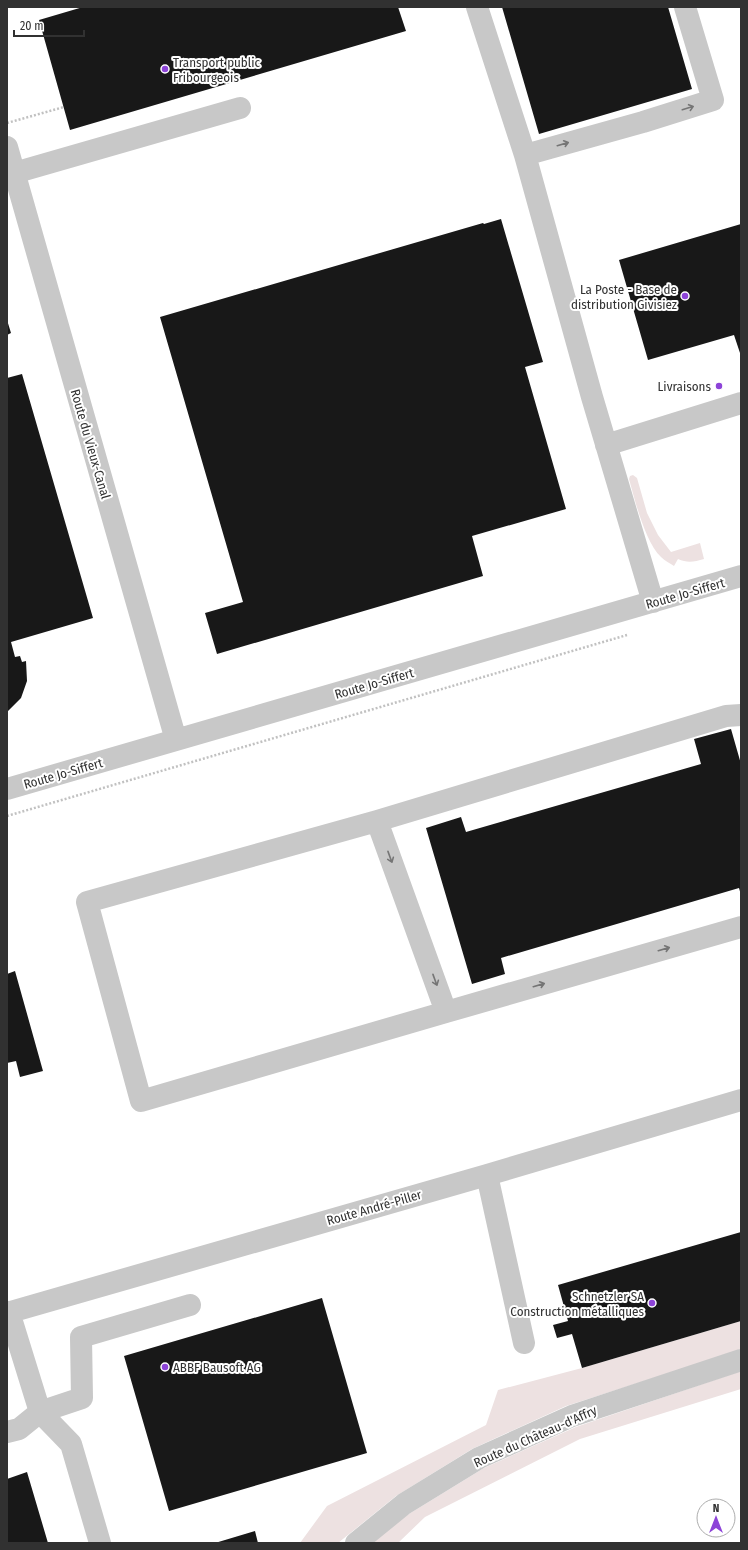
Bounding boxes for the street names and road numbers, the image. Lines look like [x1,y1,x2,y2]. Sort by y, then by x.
street label: Route du Vieux-Canal [68,388,114,501]
street label: Route Jo-Siffert [644,575,727,612]
street label: Route Jo-Siffert [333,665,416,702]
street label: Route Jo-Siffert [22,755,105,792]
street label: Route André-Piller [325,1187,424,1228]
street label: Route du Château-d'Affry [471,1402,599,1470]

